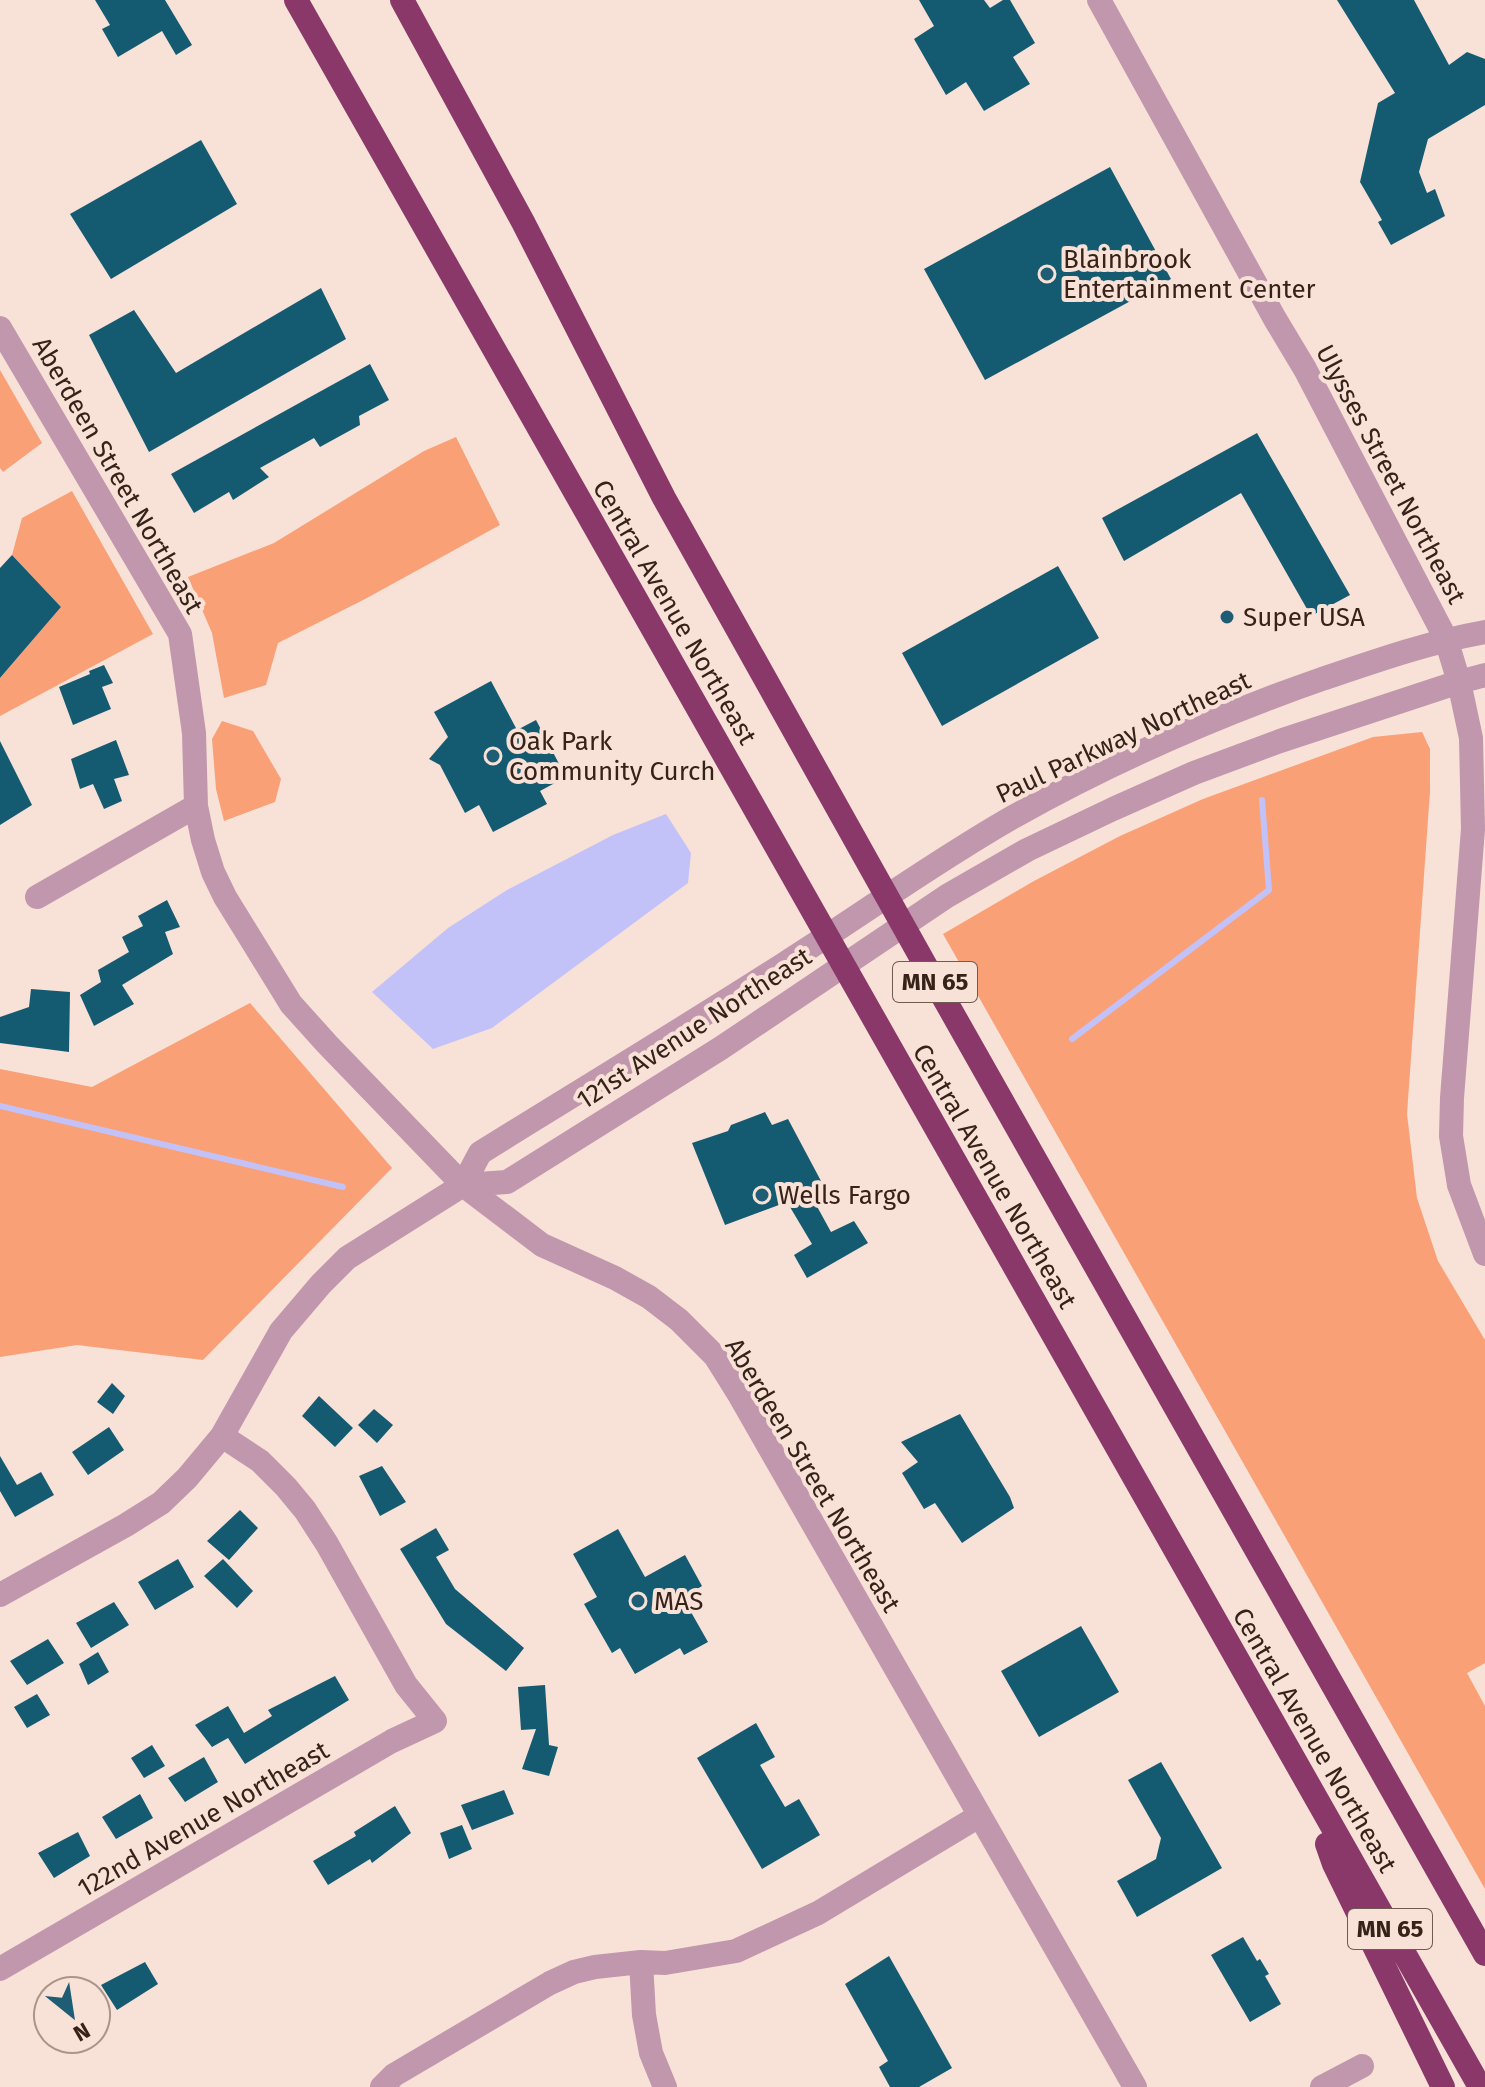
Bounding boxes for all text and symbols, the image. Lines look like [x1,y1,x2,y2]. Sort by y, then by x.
place label: Blainbrook Entertainment Center [1063,244,1316,305]
marker: Blainbrook Entertainment Center [1038,265,1056,283]
street label: Aberdeen Street Northeast [26,331,210,620]
street label: Ulysses Street Northeast [1309,339,1472,610]
street label: Central Avenue Northeast [586,474,763,751]
place label: Super USA [1243,602,1365,633]
marker: Super USA [1218,608,1236,626]
street label: Paul Parkway Northeast [991,665,1256,810]
place label: Oak Park Community Curch [509,726,716,787]
marker: Oak Park Community Curch [484,747,502,765]
street label: 121st Avenue Northeast [571,941,818,1116]
road number: MN 65 [893,962,977,1002]
street label: Central Avenue Northeast [906,1038,1083,1315]
place label: Wells Fargo [778,1180,911,1211]
marker: Wells Fargo [753,1186,771,1204]
street label: Aberdeen Street Northeast [718,1333,907,1618]
place label: MAS [654,1586,703,1617]
marker: MAS [629,1592,647,1610]
street label: Central Avenue Northeast [1226,1602,1403,1879]
street label: 122nd Avenue Northeast [72,1735,335,1904]
road number: MN 65 [1348,1909,1432,1949]
north arrow [32,1975,112,2055]
text: N [69,2017,95,2047]

